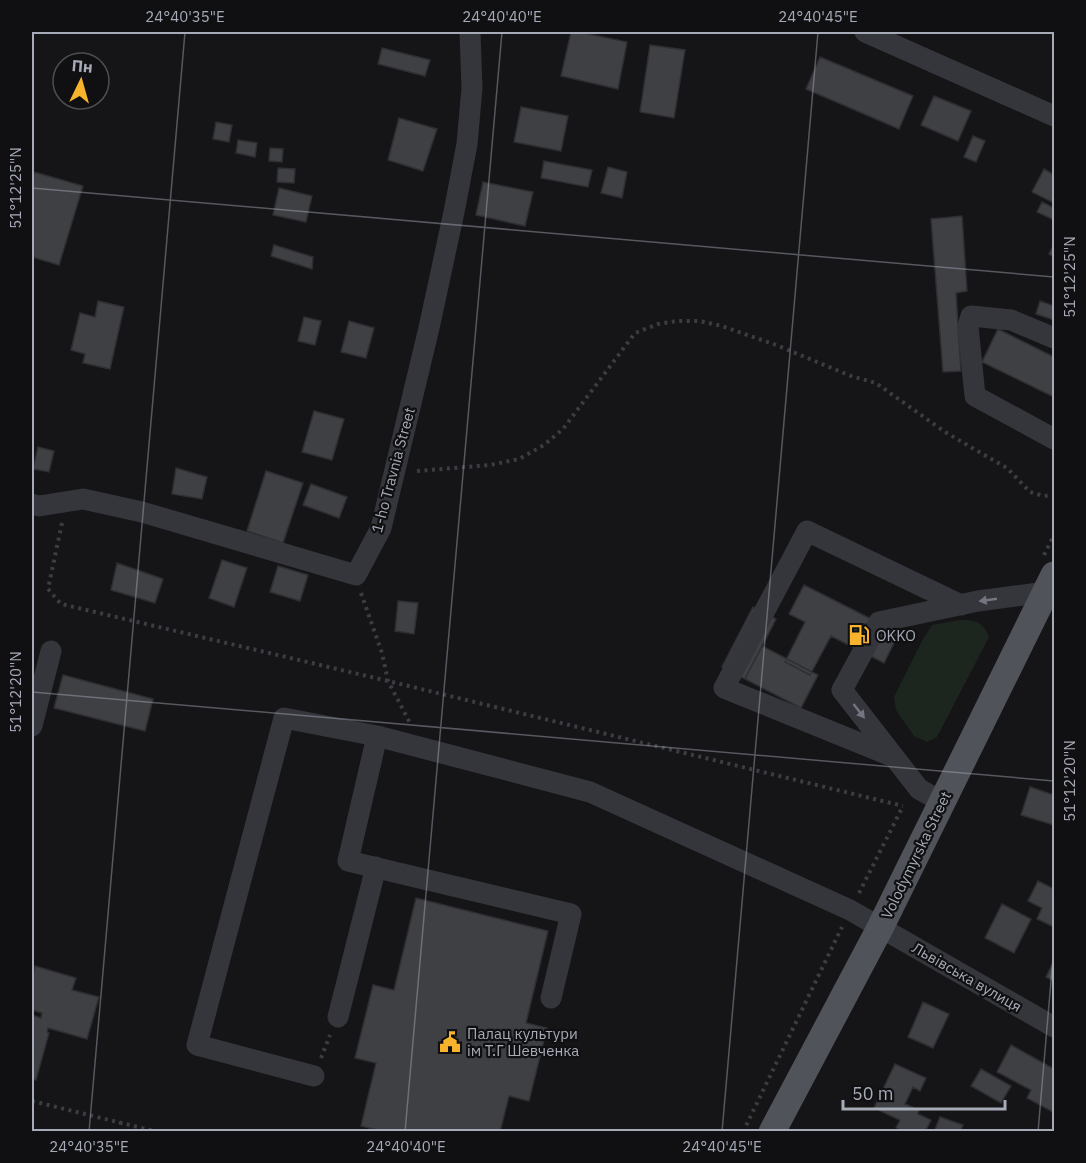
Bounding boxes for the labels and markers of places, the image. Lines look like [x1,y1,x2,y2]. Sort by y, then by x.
fuel station icon: OKKO [847,623,871,647]
place label: OKKO [876,626,916,645]
place label: Палац культури ім Т.Г Шевченка [467,1024,579,1060]
public building icon: Палац культури ім Т.Г Шевченка [438,1030,462,1054]

